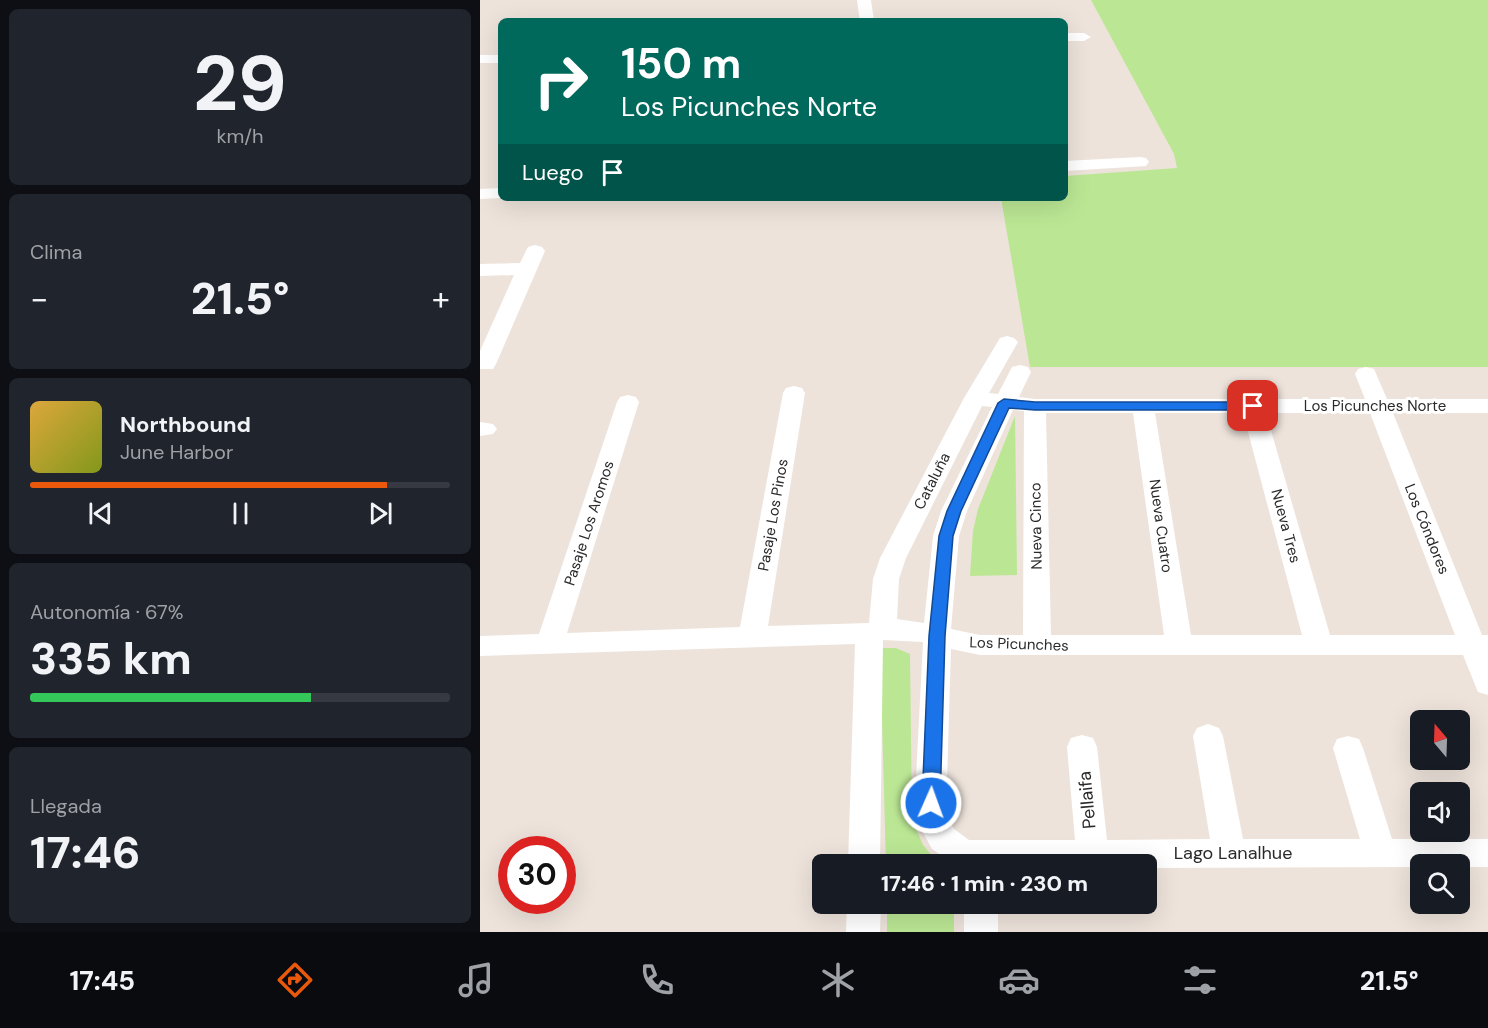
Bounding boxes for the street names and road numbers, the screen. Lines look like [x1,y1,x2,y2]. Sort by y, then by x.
street label: Los Picunches Norte [1304,396,1446,416]
street label: Cataluña [909,449,955,513]
street label: Pasaje Los Pinos [753,457,793,573]
street label: Pasaje Los Aromos [559,458,619,588]
street label: Nueva Cuatro [1145,478,1177,574]
street label: Los Cóndores [1400,481,1454,577]
street label: Nueva Cinco [1025,482,1047,570]
street label: Nueva Tres [1267,487,1305,565]
street label: Los Picunches [969,632,1069,656]
street label: Pellaifa [1073,770,1101,830]
street label: Lago Lanalhue [1174,841,1292,865]

